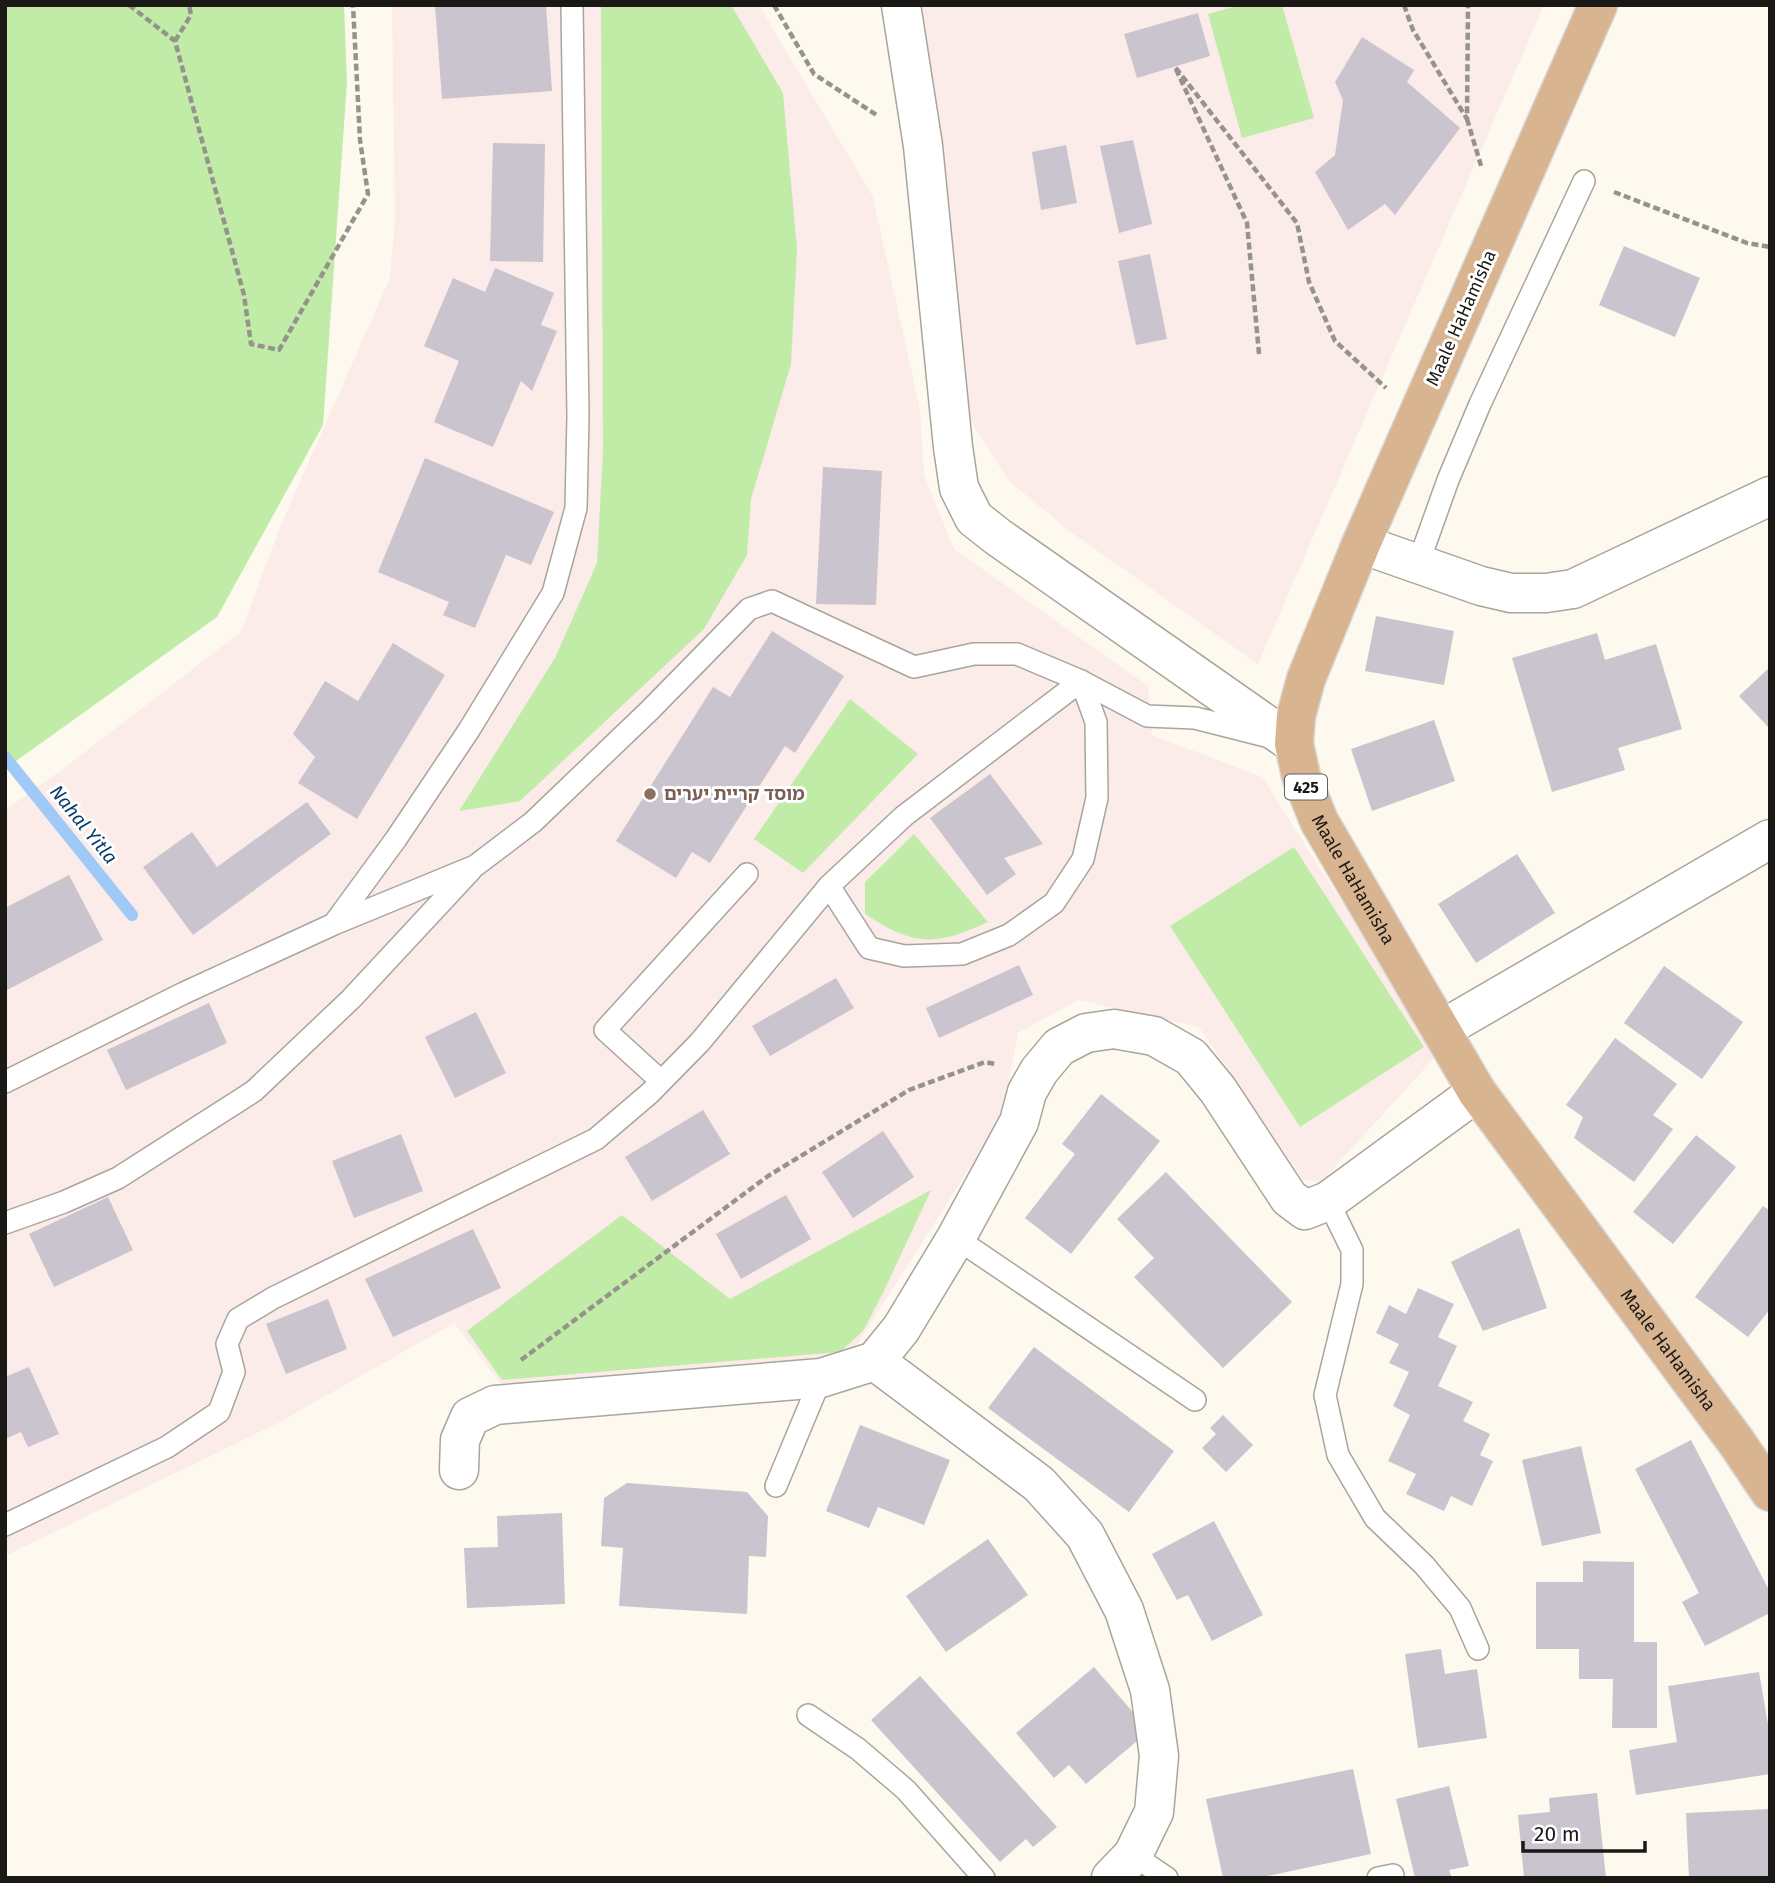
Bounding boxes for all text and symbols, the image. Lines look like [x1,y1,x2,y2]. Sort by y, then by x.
street label: Maale HaHamisha [1421,247,1501,389]
road number: 425 [1285,774,1327,800]
water label: Nahal Yitla [45,780,122,868]
place label: מוסד קריית יערים [664,783,805,805]
marker: מוסד קריית יערים [642,786,658,802]
street label: Maale HaHamisha [1307,811,1400,948]
street label: Maale HaHamisha [1616,1285,1721,1415]
scale bar [1523,1810,1646,1854]
text: 20 m [1534,1821,1580,1847]

